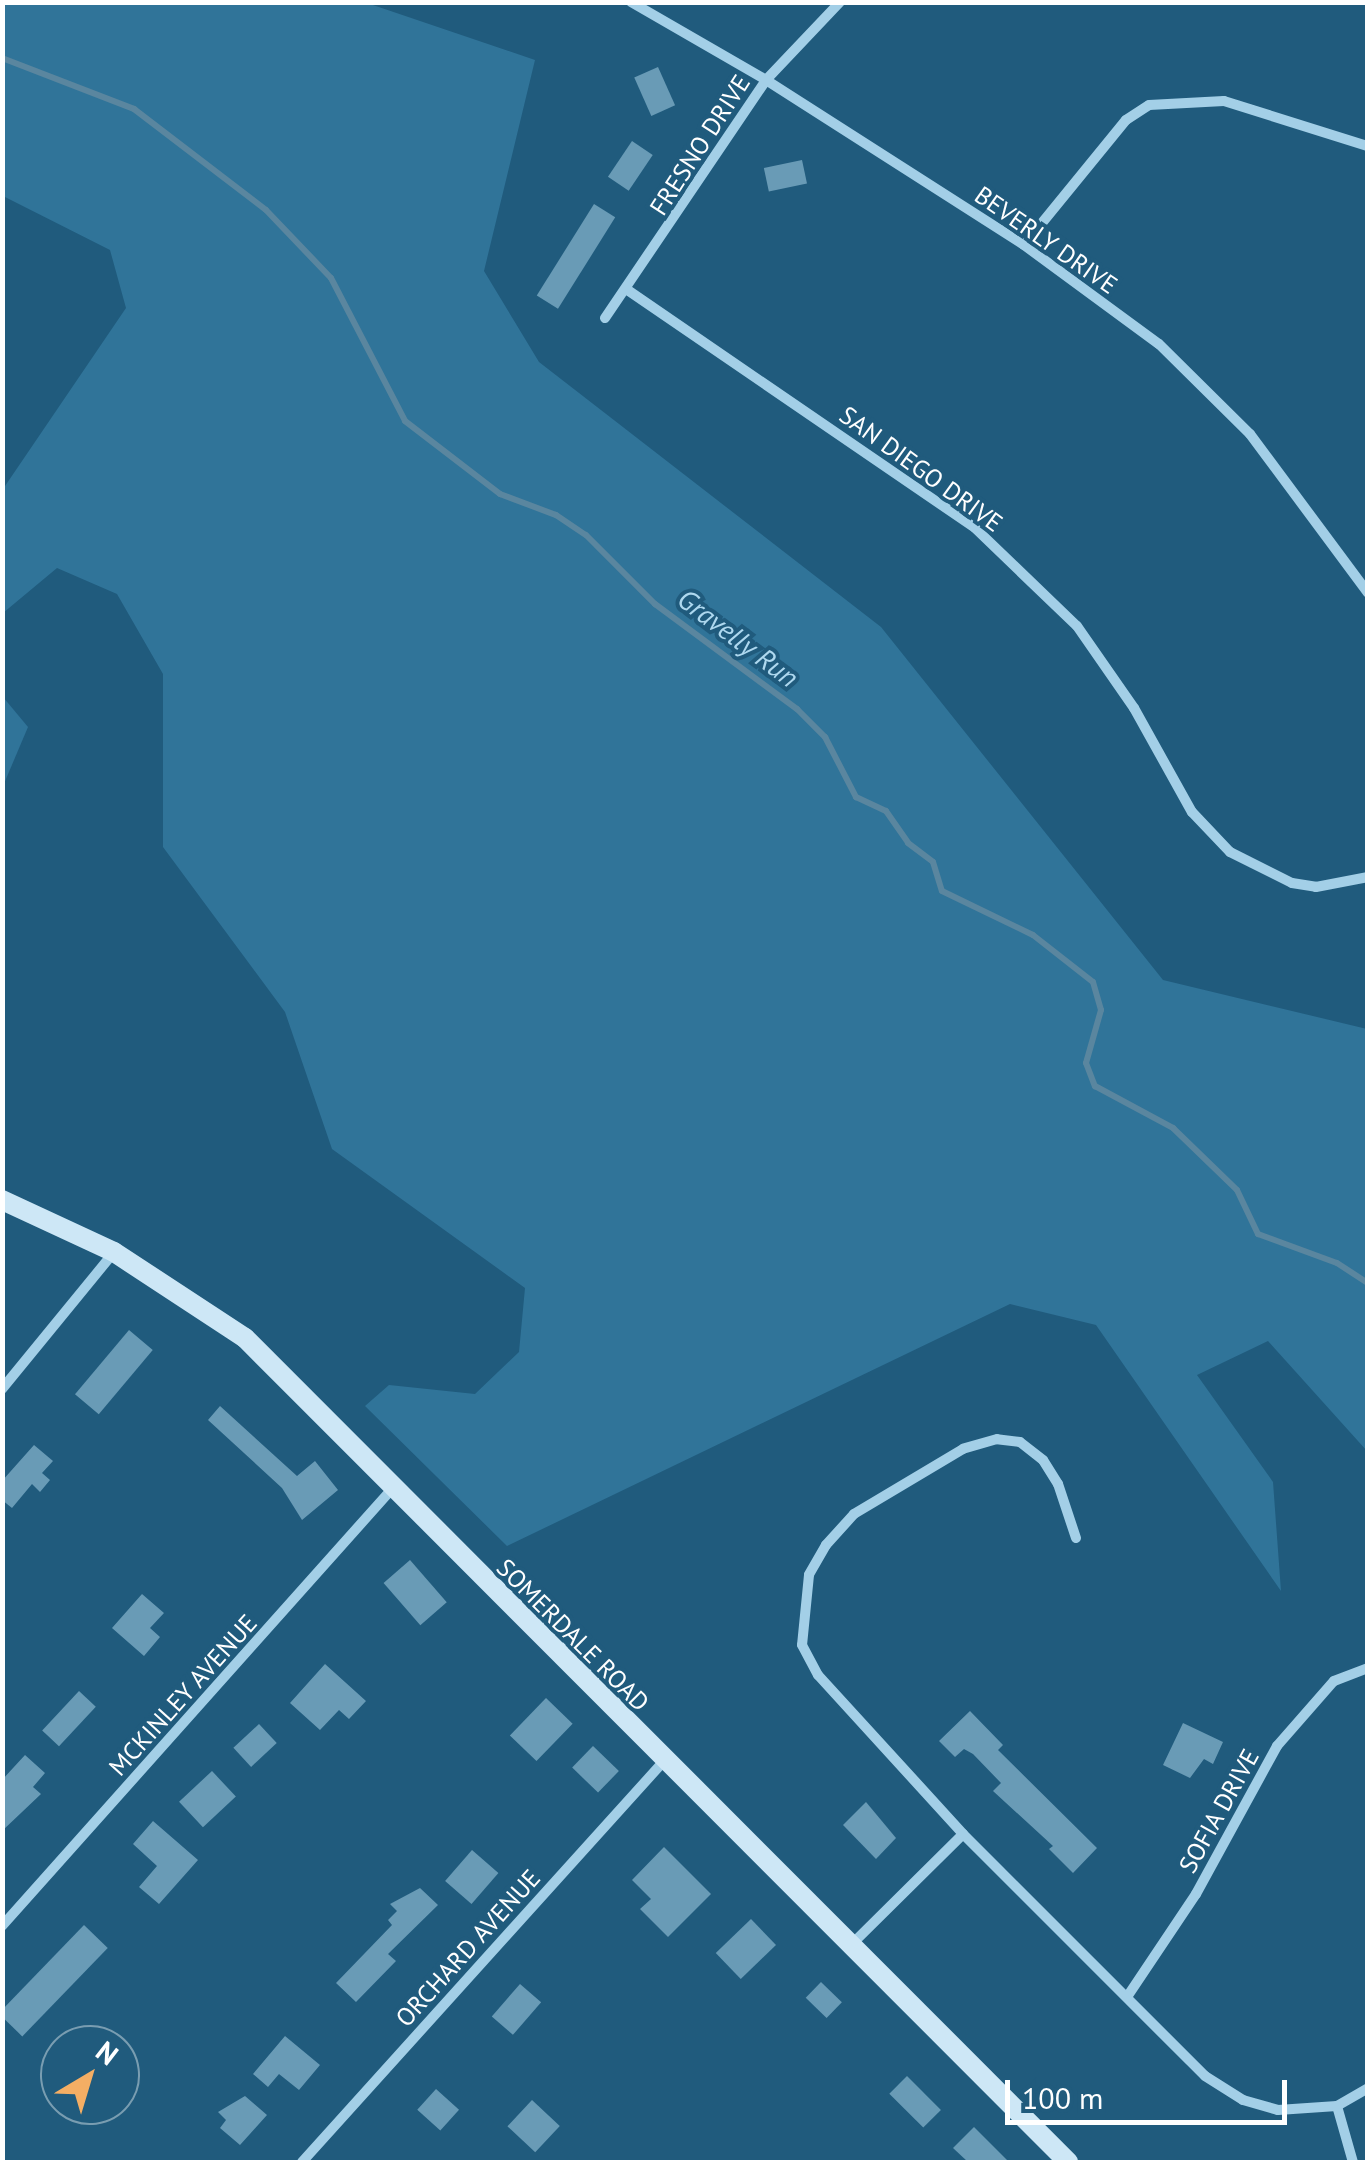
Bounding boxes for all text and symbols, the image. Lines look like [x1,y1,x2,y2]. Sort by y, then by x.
street label: FRESNO DRIVE [644,69,756,221]
street label: BEVERLY DRIVE [969,180,1123,300]
street label: SAN DIEGO DRIVE [834,400,1008,538]
water label: Gravelly Run [671,581,805,695]
street label: SOMERDALE ROAD [491,1553,655,1717]
street label: MCKINLEY AVENUE [102,1608,264,1782]
street label: SOFIA DRIVE [1172,1743,1266,1879]
street label: ORCHARD AVENUE [389,1863,547,2033]
north arrow [40,2025,140,2125]
text: N [89,2032,126,2073]
scale bar [1010,2060,1292,2122]
text: 100 m [1022,2078,1103,2117]

